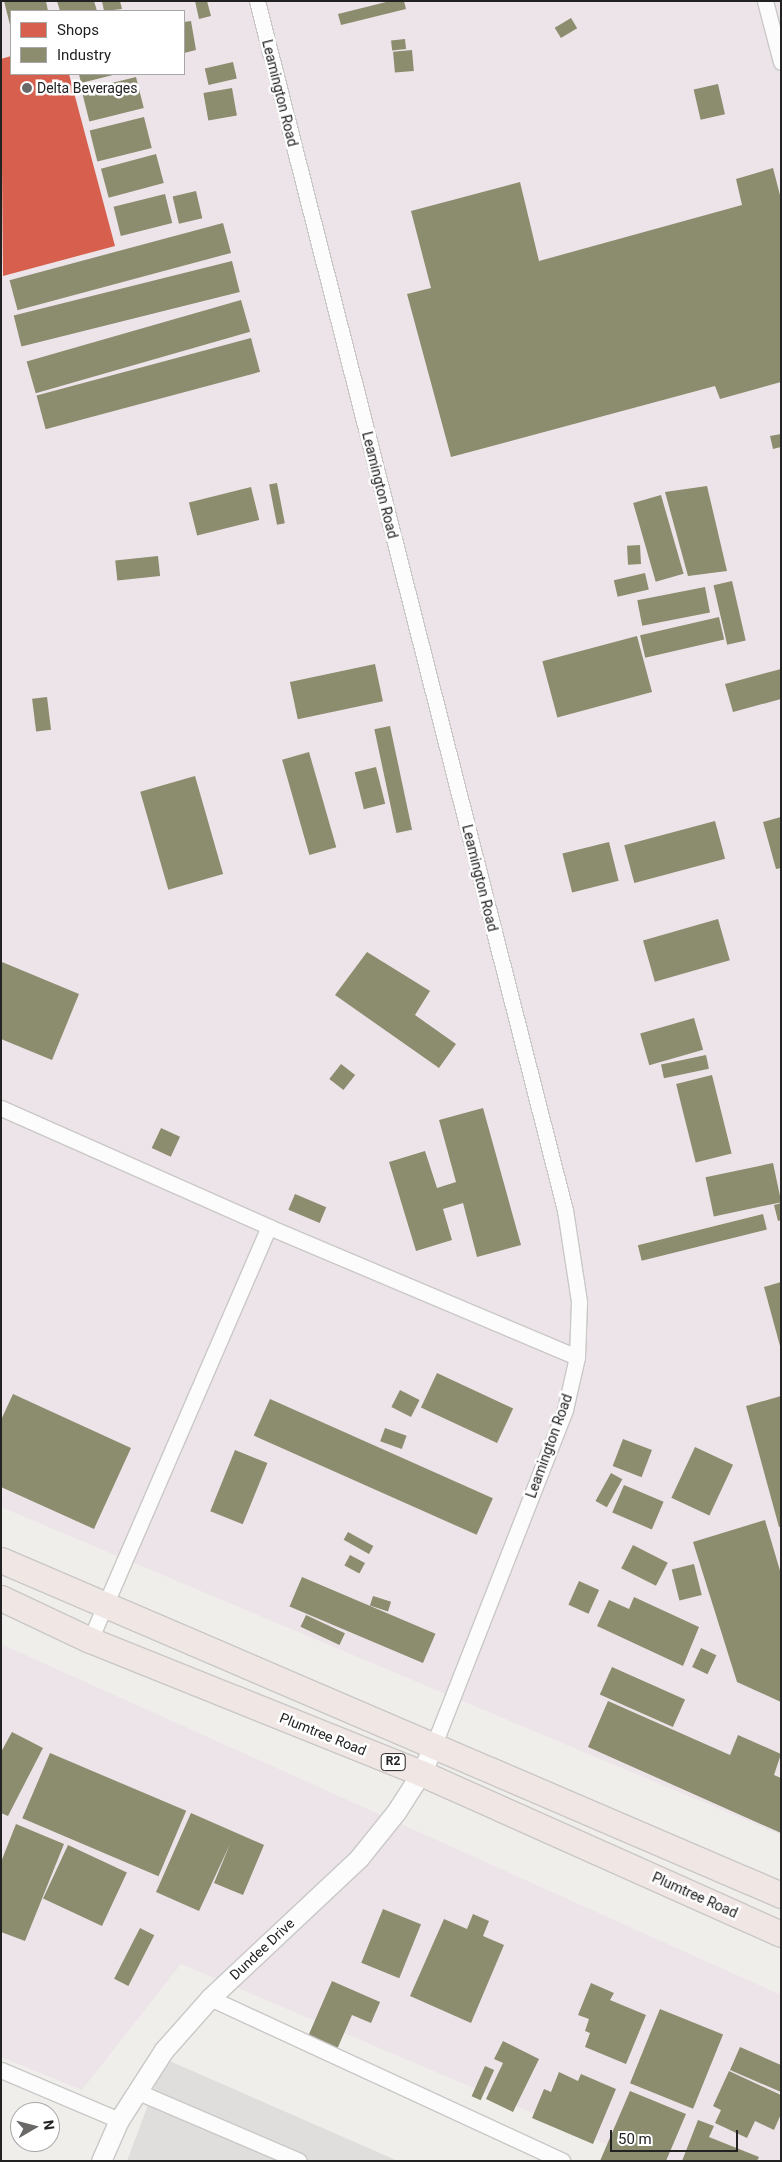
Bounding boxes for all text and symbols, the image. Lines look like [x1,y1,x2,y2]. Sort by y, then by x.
legend [10,10,185,75]
text: Shops [57,21,99,39]
street label: Leamington Road [259,38,301,148]
text: Industry [57,46,111,64]
place label: Delta Beverages [37,80,137,96]
marker: Delta Beverages [21,82,33,94]
street label: Leamington Road [359,430,401,540]
street label: Leamington Road [459,823,501,933]
street label: Leamington Road [522,1392,576,1500]
street label: Plumtree Road [277,1709,369,1759]
road number: R2 [380,1752,406,1771]
street label: Plumtree Road [650,1869,740,1921]
street label: Dundee Drive [226,1915,298,1983]
north arrow [10,2102,60,2152]
text: N [40,2119,57,2131]
scale bar [612,2120,740,2152]
text: 50 m [618,2130,652,2148]

